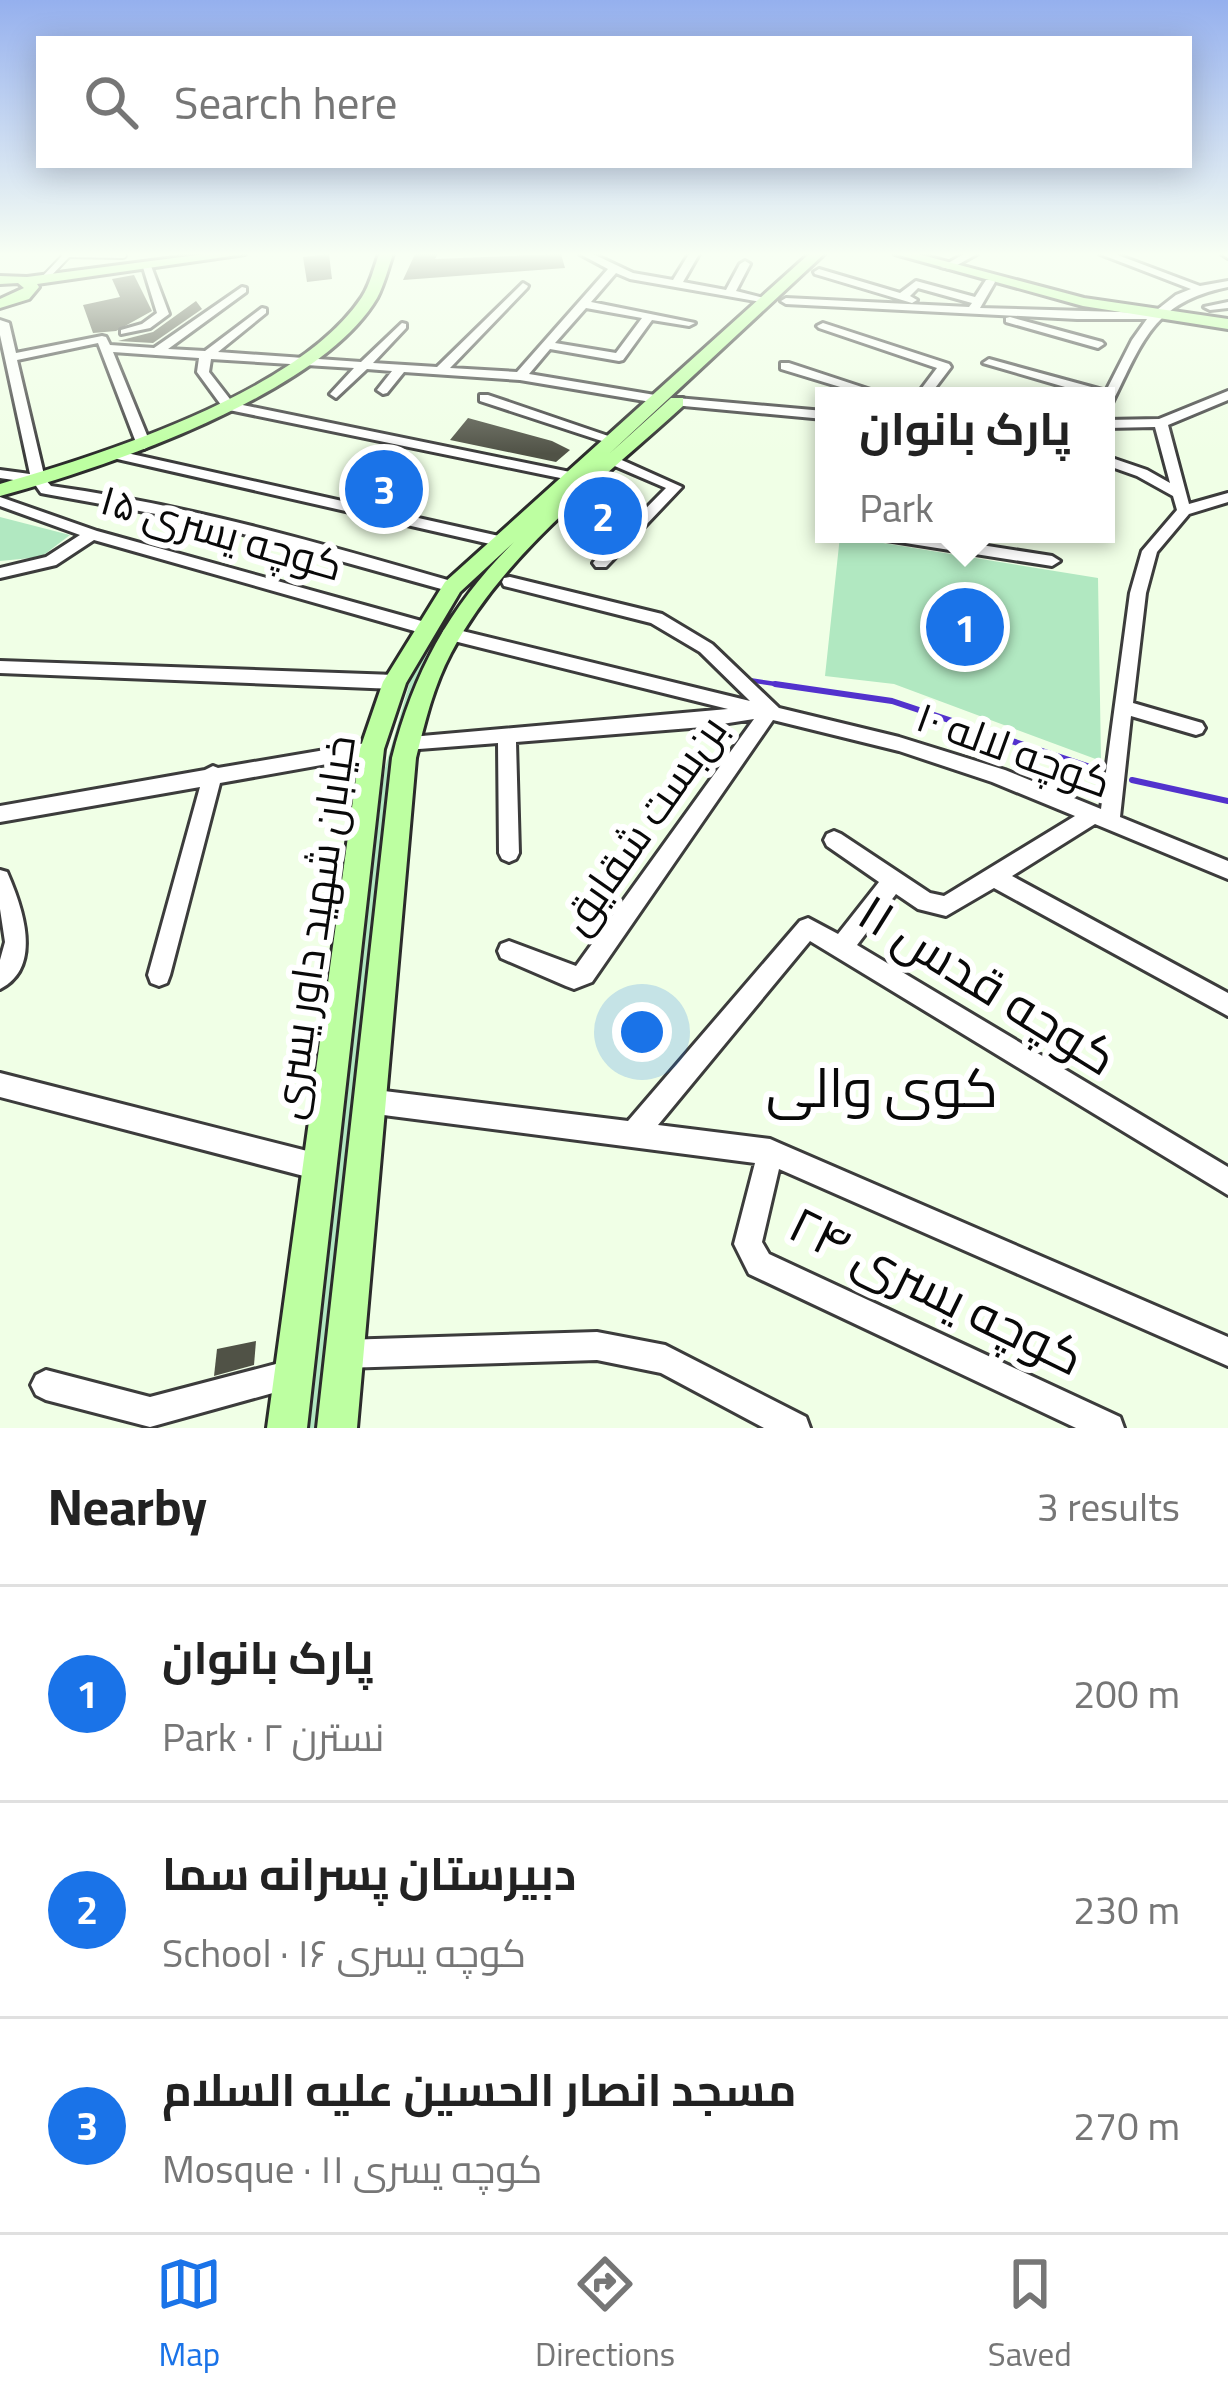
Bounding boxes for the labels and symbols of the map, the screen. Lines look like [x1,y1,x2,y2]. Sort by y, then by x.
pin: 3 [345,444,423,534]
street label: کوچه یسری ۱۵ [91,460,353,604]
pin: 2 [564,471,642,561]
pin: 1 [926,582,1004,672]
street label: کوچه لاله ۱۰ [905,677,1123,821]
street label: بن‌بست شقایق [538,697,748,951]
street label: خیابان شهید داور یسری [247,730,379,1124]
street label: کوچه قدس ۱۱ [839,866,1137,1102]
your location [612,1002,672,1062]
district label: کوی والی [766,1037,998,1138]
street label: کوچه یسری ۲۴ [772,1177,1102,1403]

